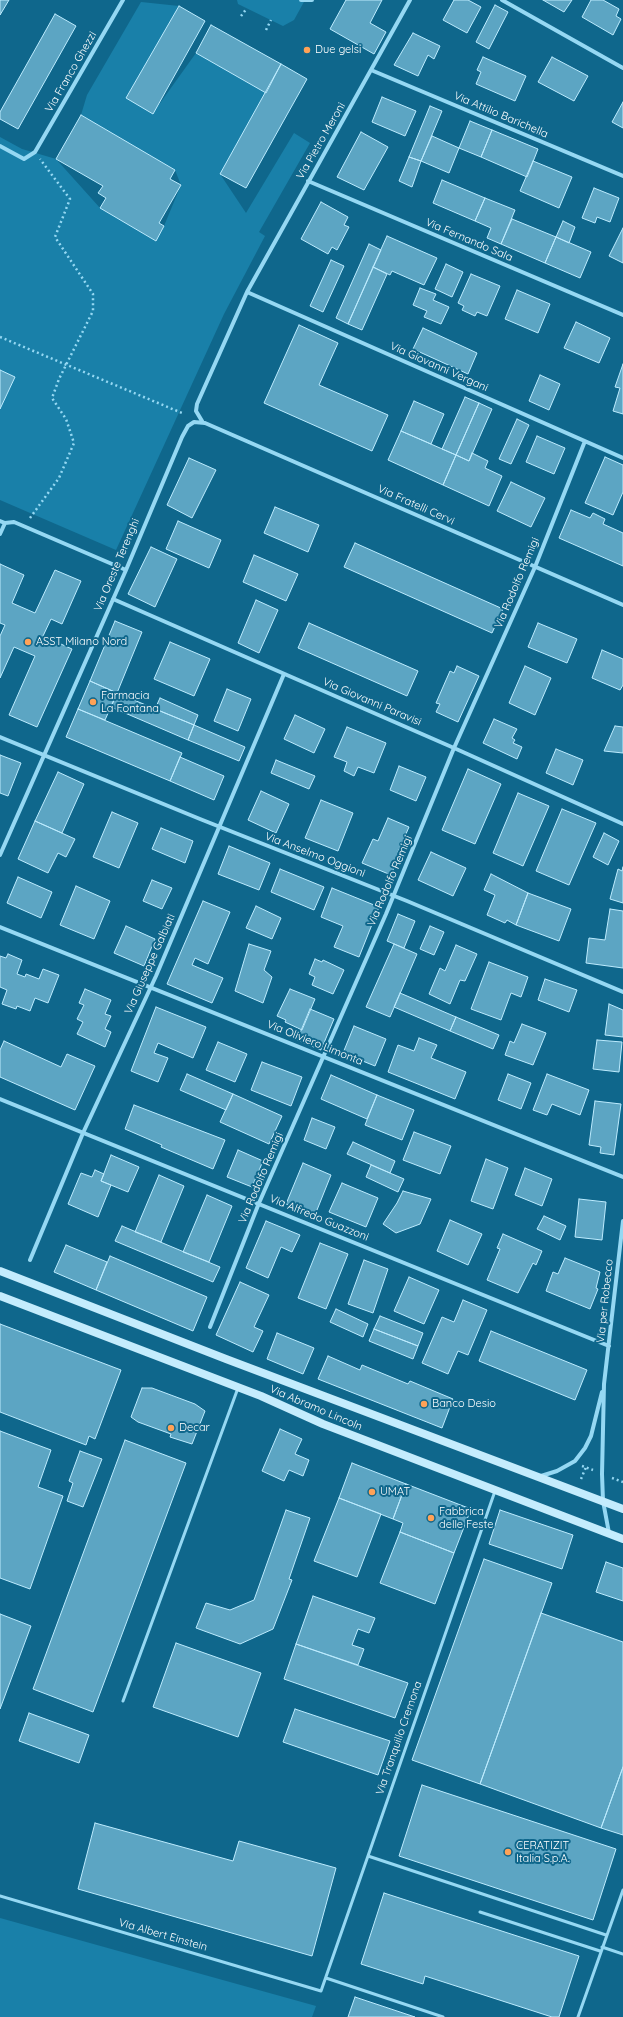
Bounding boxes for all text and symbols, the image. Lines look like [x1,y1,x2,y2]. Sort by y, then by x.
street label: Via Franco Ghezzi [43,29,99,115]
place label: Due gelsi [315,43,361,57]
marker: Due gelsi [302,45,312,55]
street label: Via Attilio Barichella [452,89,550,141]
street label: Via Pietro Meroni [294,100,348,182]
street label: Via Fernando Sala [423,216,515,264]
street label: Via Giovanni Vergani [388,339,490,395]
street label: Via Fratelli Cervi [375,482,457,528]
street label: Via Oreste Terenghi [91,517,143,613]
street label: Via Rodolfo Remigi [492,536,542,630]
place label: ASST Milano Nord [36,635,127,649]
marker: ASST Milano Nord [23,637,33,647]
street label: Via Giovanni Paravisi [321,675,423,729]
place label: Farmacia La Fontana [101,689,159,715]
marker: Farmacia La Fontana [88,697,98,707]
street label: Via Anselmo Oggioni [263,830,367,880]
street label: Via Rodolfo Remigi [365,834,415,928]
street label: Via Giuseppe Galbiati [122,912,178,1016]
street label: Via Oliviero Limonta [265,1018,365,1068]
street label: Via Rodolfo Remigi [236,1131,286,1225]
street label: Via Alfredo Guazzoni [267,1192,371,1244]
street label: Via per Robecco [594,1258,616,1344]
street label: Via Abramo Lincoln [268,1383,364,1433]
place label: Banco Desio [432,1397,496,1411]
marker: Banco Desio [419,1399,429,1409]
place label: Decar [179,1421,210,1435]
marker: Decar [166,1423,176,1433]
place label: UMAT [380,1485,410,1499]
marker: UMAT [367,1487,377,1497]
place label: Fabbrica delle Feste [439,1505,493,1531]
marker: Fabbrica delle Feste [426,1513,436,1523]
street label: Via Tranquillo Cremona [373,1679,425,1797]
place label: CERATIZIT Italia S.p.A. [516,1839,570,1865]
marker: CERATIZIT Italia S.p.A. [503,1847,513,1857]
street label: Via Albert Einstein [117,1916,209,1954]

